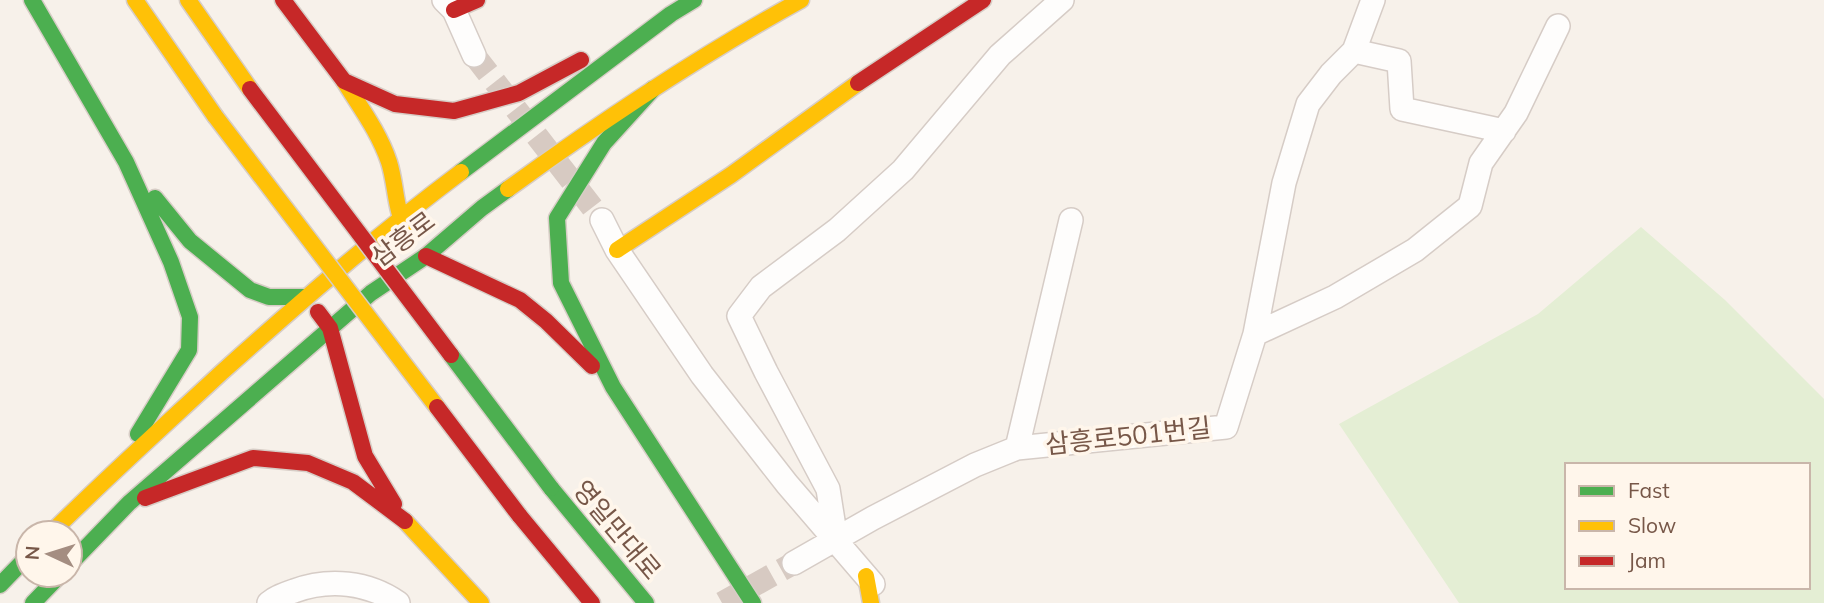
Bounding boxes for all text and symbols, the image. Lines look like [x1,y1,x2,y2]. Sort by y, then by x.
street label: 삼흥로 [364,204,441,273]
street label: 삼흥로501번길 [1043,410,1212,461]
legend [1565,463,1810,589]
street label: 영일만대로 [566,473,668,586]
text: Fast [1628,477,1670,503]
text: Slow [1628,512,1676,538]
north arrow [14,519,84,589]
text: N [20,545,45,561]
text: Jam [1628,547,1666,573]

